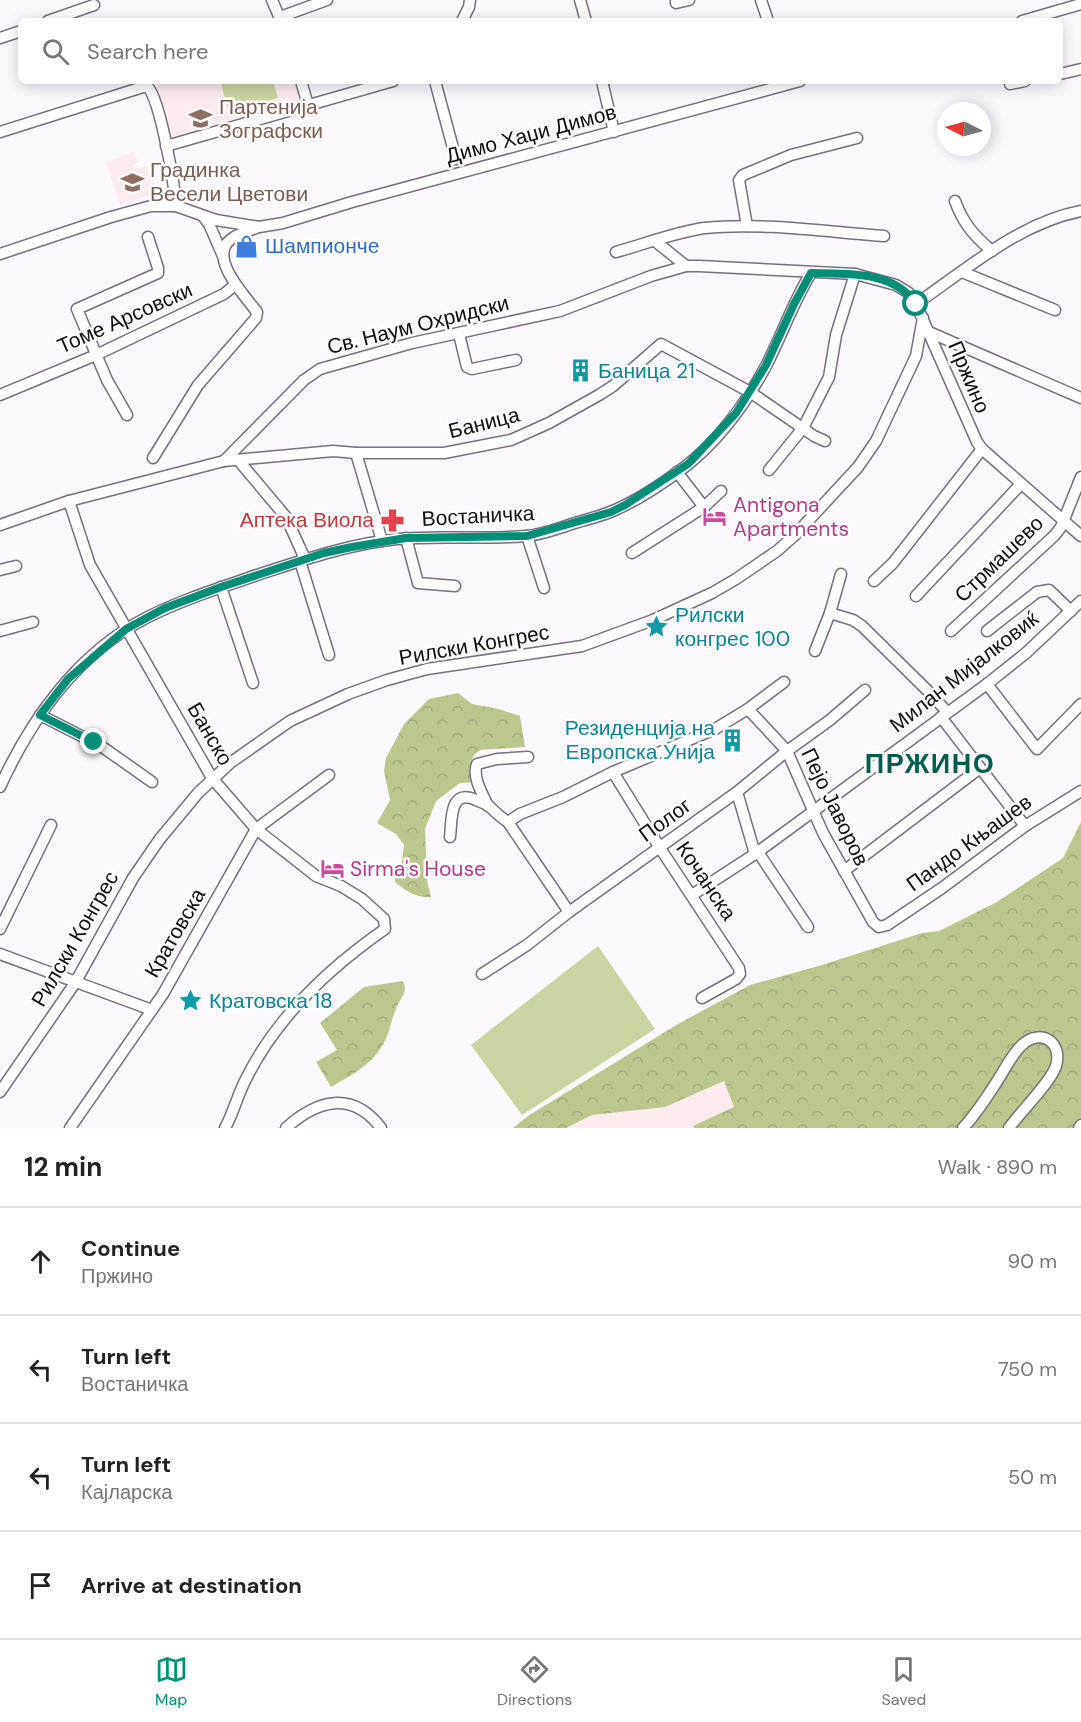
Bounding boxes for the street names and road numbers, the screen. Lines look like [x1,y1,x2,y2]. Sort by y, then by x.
street label: Димо Хаџи Димов [443,98,619,170]
street label: Томе Арсовски [53,276,197,360]
street label: Св. Наум Охридски [324,289,512,361]
street label: Пржино [941,337,997,417]
street label: Баница [445,401,523,445]
street label: Востаничка [421,499,535,533]
street label: Стрмашево [948,509,1050,609]
street label: Милан Мијалковиќ [884,605,1045,739]
street label: Рилски Конгрес [397,618,551,672]
street label: Банско [181,697,239,771]
street label: Пејо Јаворов [794,743,876,871]
street label: Пандо Књашев [901,788,1037,898]
street label: Полог [633,791,697,848]
street label: Кочанска [669,836,743,926]
street label: Рилски Конгрес [25,866,125,1012]
street label: Кратовска [138,883,212,983]

